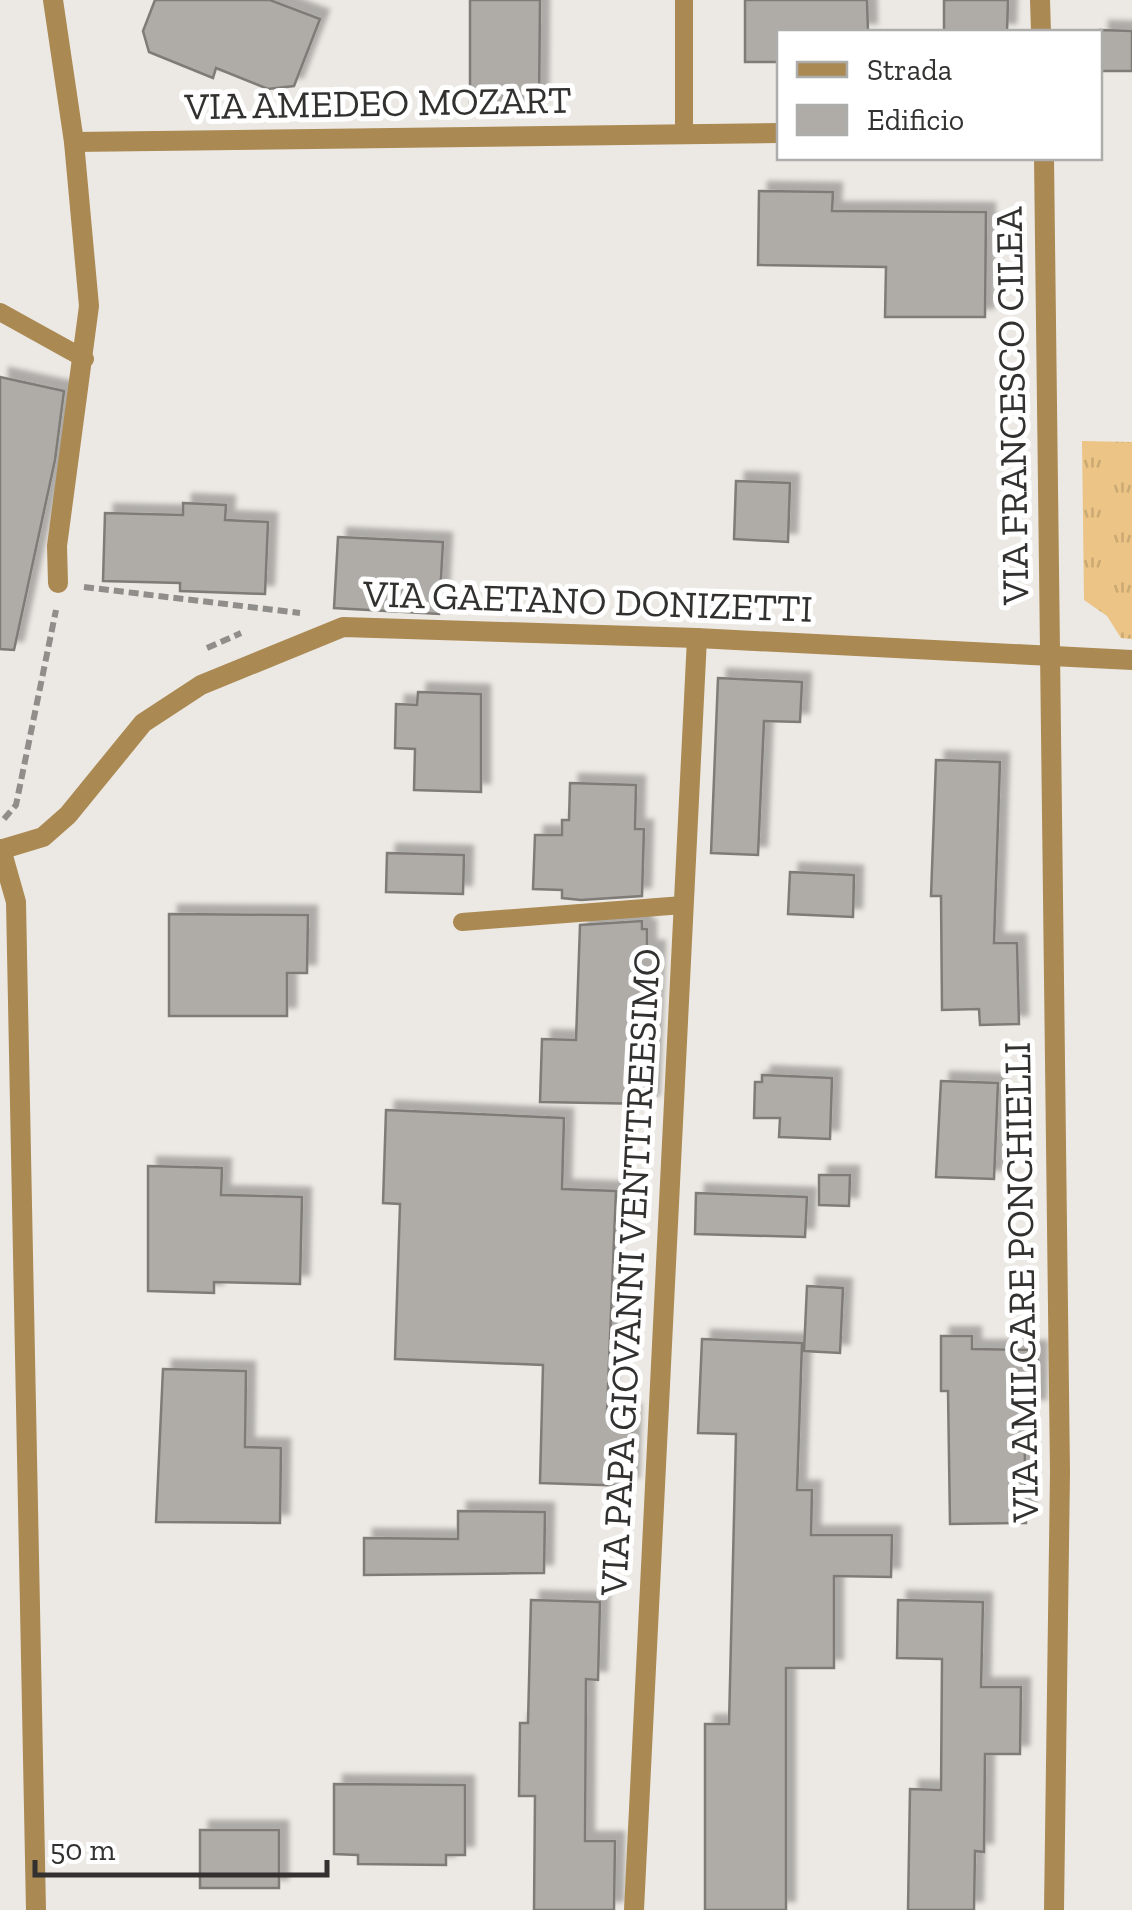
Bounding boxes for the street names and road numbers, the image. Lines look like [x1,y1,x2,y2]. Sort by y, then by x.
street label: VIA AMEDEO MOZART [183,77,572,129]
street label: VIA FRANCESCO CILEA [986,206,1038,606]
street label: VIA GAETANO DONIZETTI [362,570,813,632]
street label: VIA PAPA GIOVANNI VENTITREESIMO [590,947,670,1598]
street label: VIA AMILCARE PONCHIELLI [994,1041,1048,1524]

